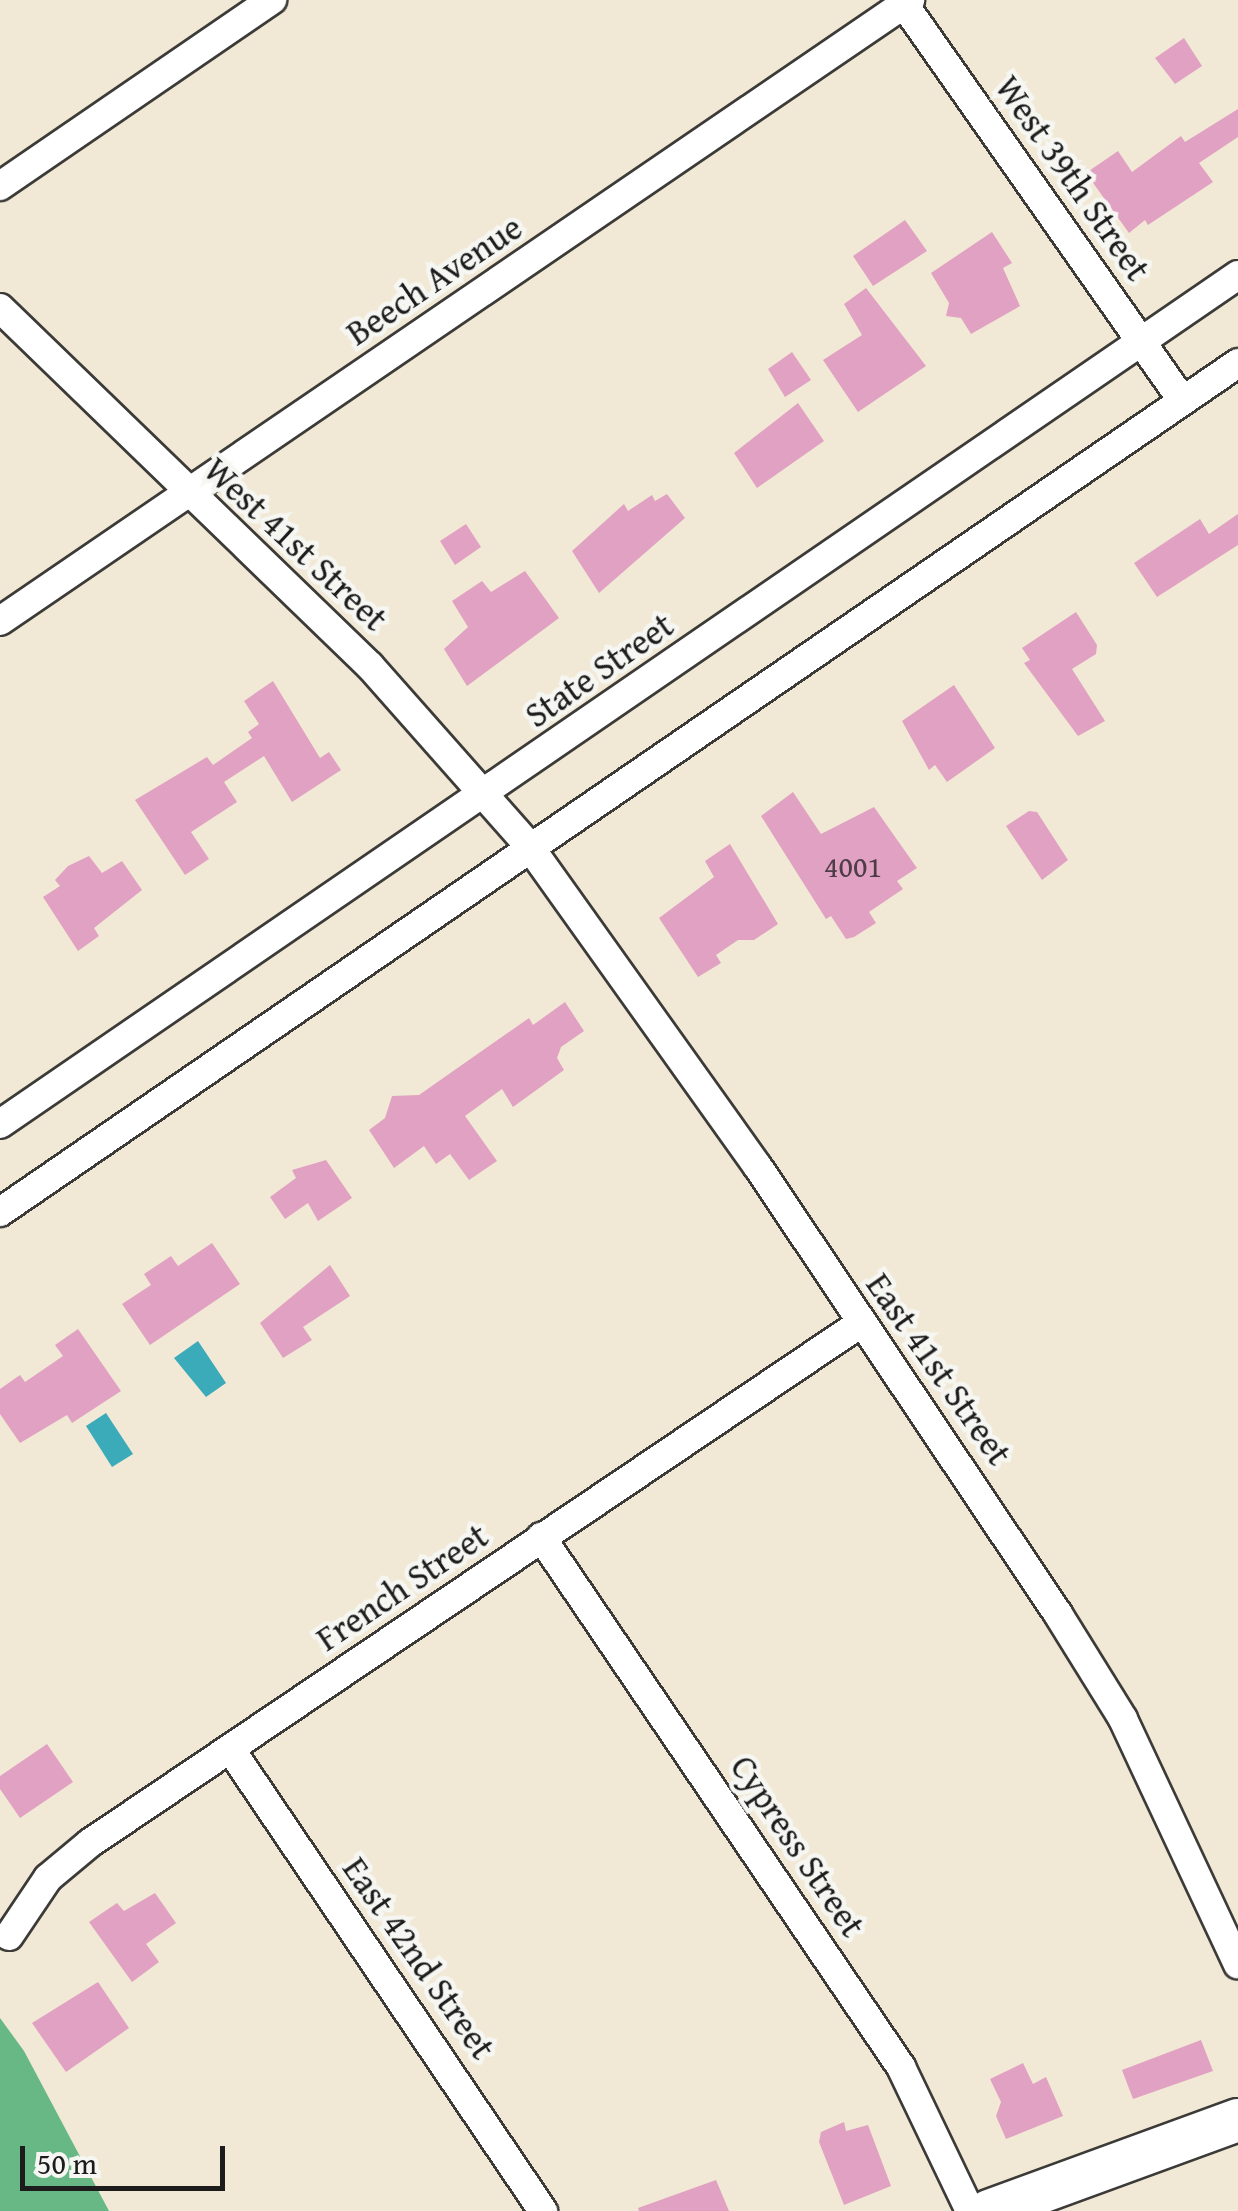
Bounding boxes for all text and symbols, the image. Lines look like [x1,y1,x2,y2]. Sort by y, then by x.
street label: West 39th Street [987,67,1159,289]
street label: Beech Avenue [338,206,530,354]
street label: West 41st Street [196,449,396,639]
street label: State Street [517,604,681,736]
house number: 4001 [824,848,882,884]
street label: East 41st Street [857,1265,1021,1473]
street label: French Street [308,1514,496,1660]
street label: Cypress Street [722,1747,874,1945]
street label: East 42nd Street [334,1849,504,2067]
scale bar [25,2126,230,2188]
text: 50 m [37,2141,97,2185]

